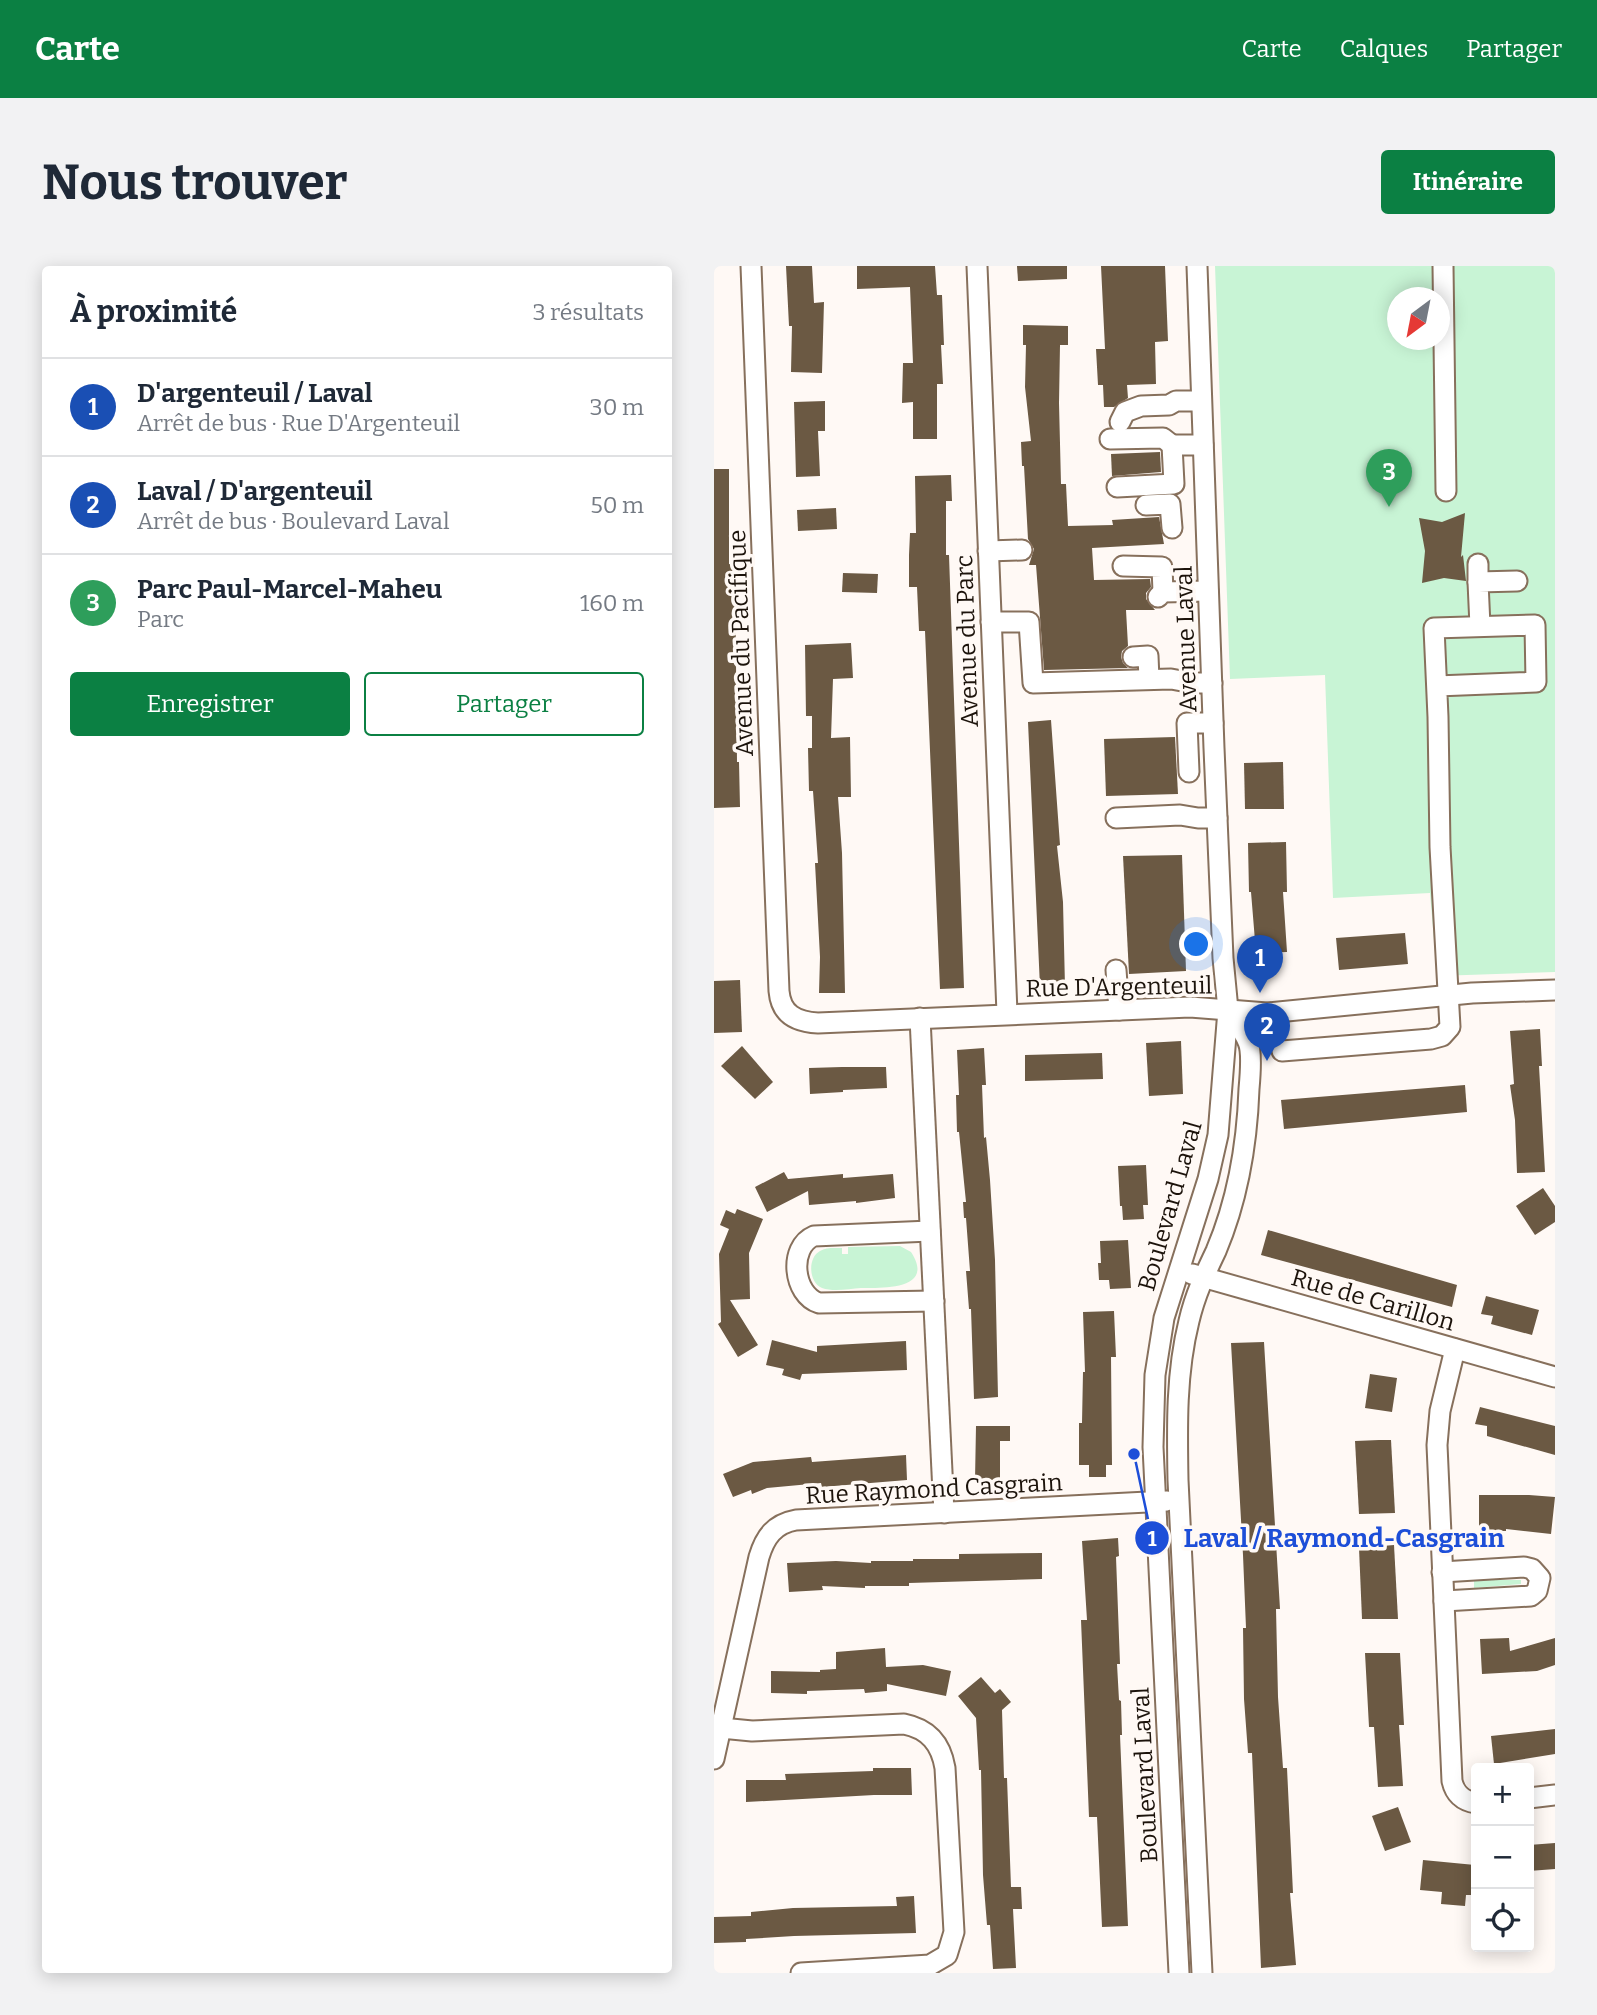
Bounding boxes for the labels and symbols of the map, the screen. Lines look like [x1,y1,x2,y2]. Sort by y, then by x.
north arrow [1387,287,1450,350]
pin: 3 [1366,449,1412,507]
street label: Avenue du Pacifique [723,529,759,757]
street label: Avenue du Parc [950,554,984,728]
street label: Avenue Laval [1169,565,1203,713]
your location [1179,927,1213,961]
pin: 1 [1237,935,1283,993]
street label: Rue D'Argenteuil [1025,971,1213,1003]
pin: 2 [1244,1003,1290,1061]
street label: Boulevard Laval [1132,1118,1208,1294]
street label: Rue de Carillon [1288,1263,1458,1337]
street label: Rue Raymond Casgrain [805,1468,1063,1510]
callout: Laval / Raymond-Casgrain [1135,1515,1518,1562]
text: Laval / Raymond-Casgrain [1184,1523,1505,1554]
text: 1 [1147,1526,1157,1552]
street label: Boulevard Laval [1126,1687,1164,1863]

